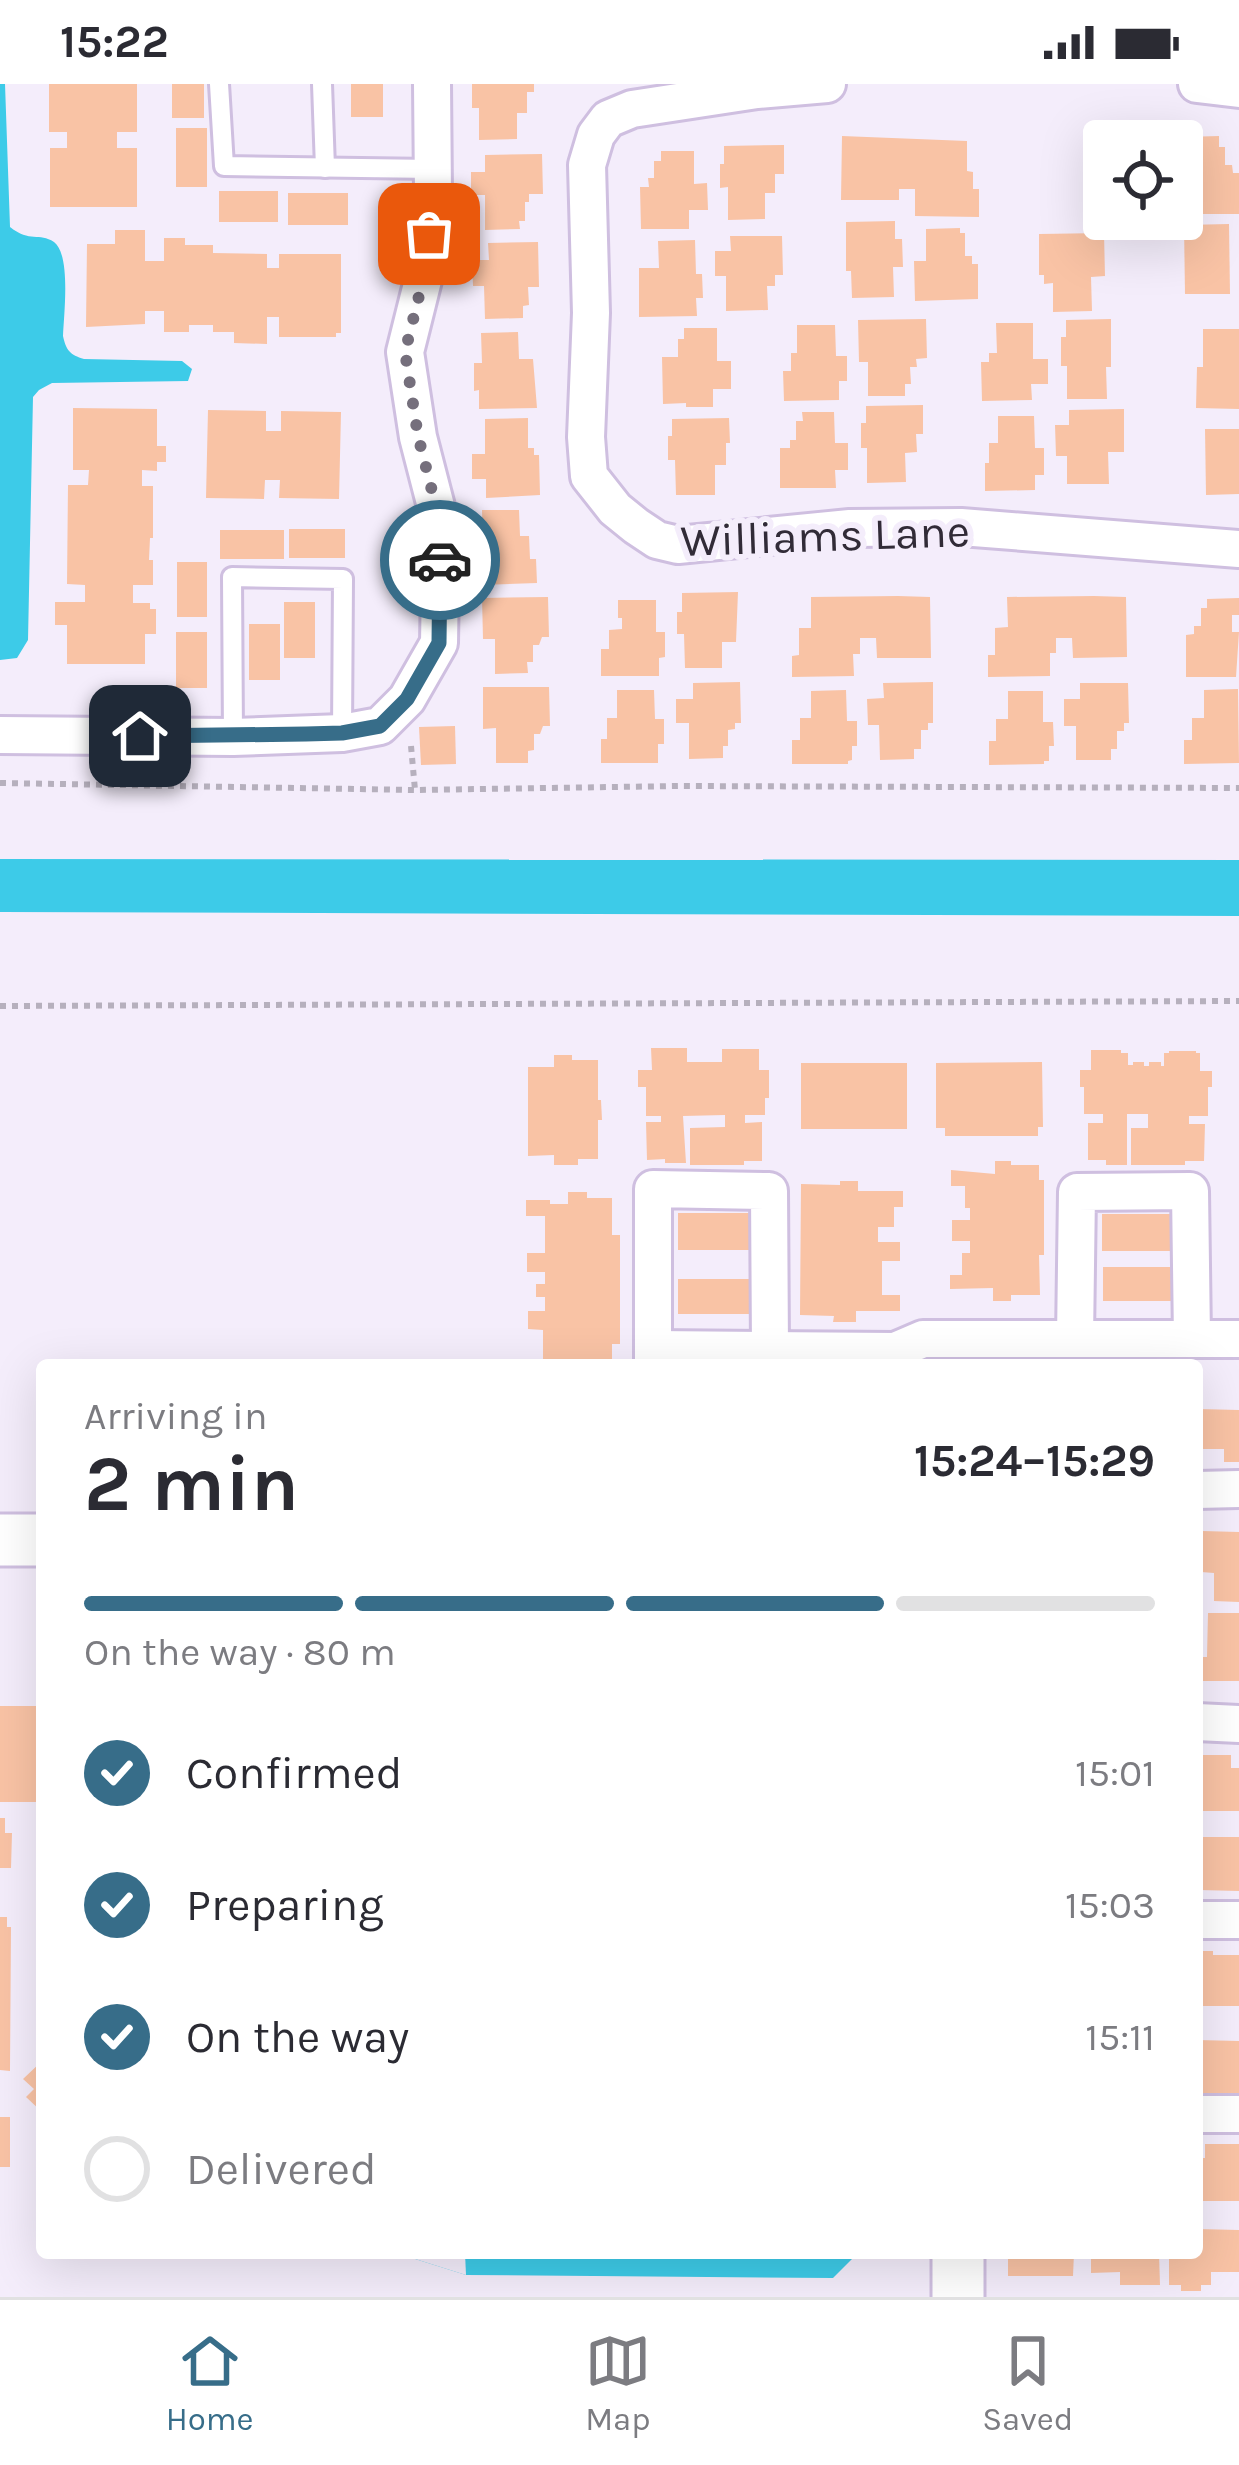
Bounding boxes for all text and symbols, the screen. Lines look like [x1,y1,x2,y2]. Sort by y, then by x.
text: 15:22 [60,16,169,68]
map controls [1083,120,1203,240]
button: locate [1083,120,1203,240]
pin [378,183,480,285]
icon: bag [396,201,462,267]
courier [380,500,500,620]
street label: Williams Lane [679,505,971,567]
icon: car [407,527,473,593]
pin [89,685,191,787]
icon: home [107,703,173,769]
text: Arriving in [84,1393,267,1439]
text: 15:24–15:29 [914,1435,1155,1487]
text: 2 min [84,1438,299,1530]
text: On the way · 80 m [84,1629,396,1675]
icon: check [84,1740,150,1806]
text: Confirmed [186,1747,402,1799]
text: 15:01 [1075,1750,1155,1796]
icon: check [84,1872,150,1938]
text: Preparing [186,1879,384,1931]
text: 15:03 [1065,1882,1155,1928]
icon: check [84,2004,150,2070]
text: On the way [186,2011,409,2063]
text: 15:11 [1085,2014,1155,2060]
text: Delivered [186,2143,377,2195]
tab: Home [166,2328,254,2438]
tab: Map [585,2328,651,2438]
tab: Saved [982,2328,1073,2438]

